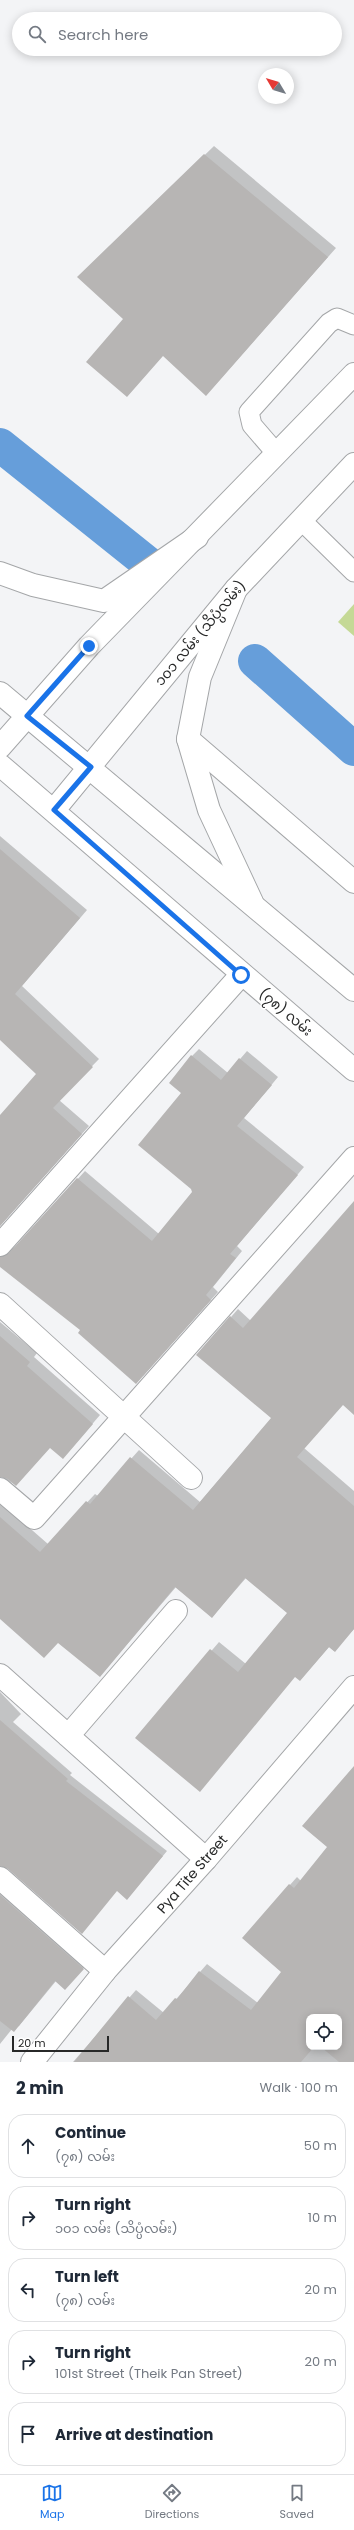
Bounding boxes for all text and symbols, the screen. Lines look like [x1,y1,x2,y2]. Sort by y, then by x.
search box [12,12,342,56]
icon: search [26,23,48,45]
text: Search here [58,24,148,45]
north arrow [258,68,294,104]
street label: ၁၀၁ လမ်း (သိပ္ပံလမ်း) [150,576,252,692]
route end [80,637,98,655]
route start [232,966,250,984]
street label: (၇၈) လမ်း [254,984,317,1042]
street label: Pya Tite Street [152,1830,232,1918]
map controls [306,2014,342,2050]
button: locate [306,2014,342,2050]
scale bar [12,2034,109,2053]
text: 20 m [18,2035,46,2051]
text: 2 min [16,2076,64,2100]
text: Walk · 100 m [260,2078,338,2097]
text: Continue [55,2122,126,2143]
icon: ahead [17,2135,39,2157]
text: 50 m [304,2136,337,2155]
text: (၇၈) လမ်း [55,2147,115,2166]
text: Turn right [55,2194,131,2215]
icon: right [17,2207,39,2229]
text: 10 m [308,2208,337,2227]
text: ၁၀၁ လမ်း (သိပ္ပံလမ်း) [55,2219,178,2238]
text: Turn left [55,2266,119,2287]
icon: left [17,2279,39,2301]
text: 20 m [304,2280,337,2299]
text: (၇၈) လမ်း [55,2291,115,2310]
text: Turn right [55,2342,131,2363]
icon: right [17,2351,39,2373]
text: 20 m [304,2352,337,2371]
text: 101st Street (Theik Pan Street) [55,2364,243,2383]
icon: arrive [17,2423,39,2445]
text: Arrive at destination [55,2424,213,2445]
tab: Map [40,2482,64,2523]
tab: Directions [145,2482,199,2523]
tab: Saved [280,2482,314,2523]

